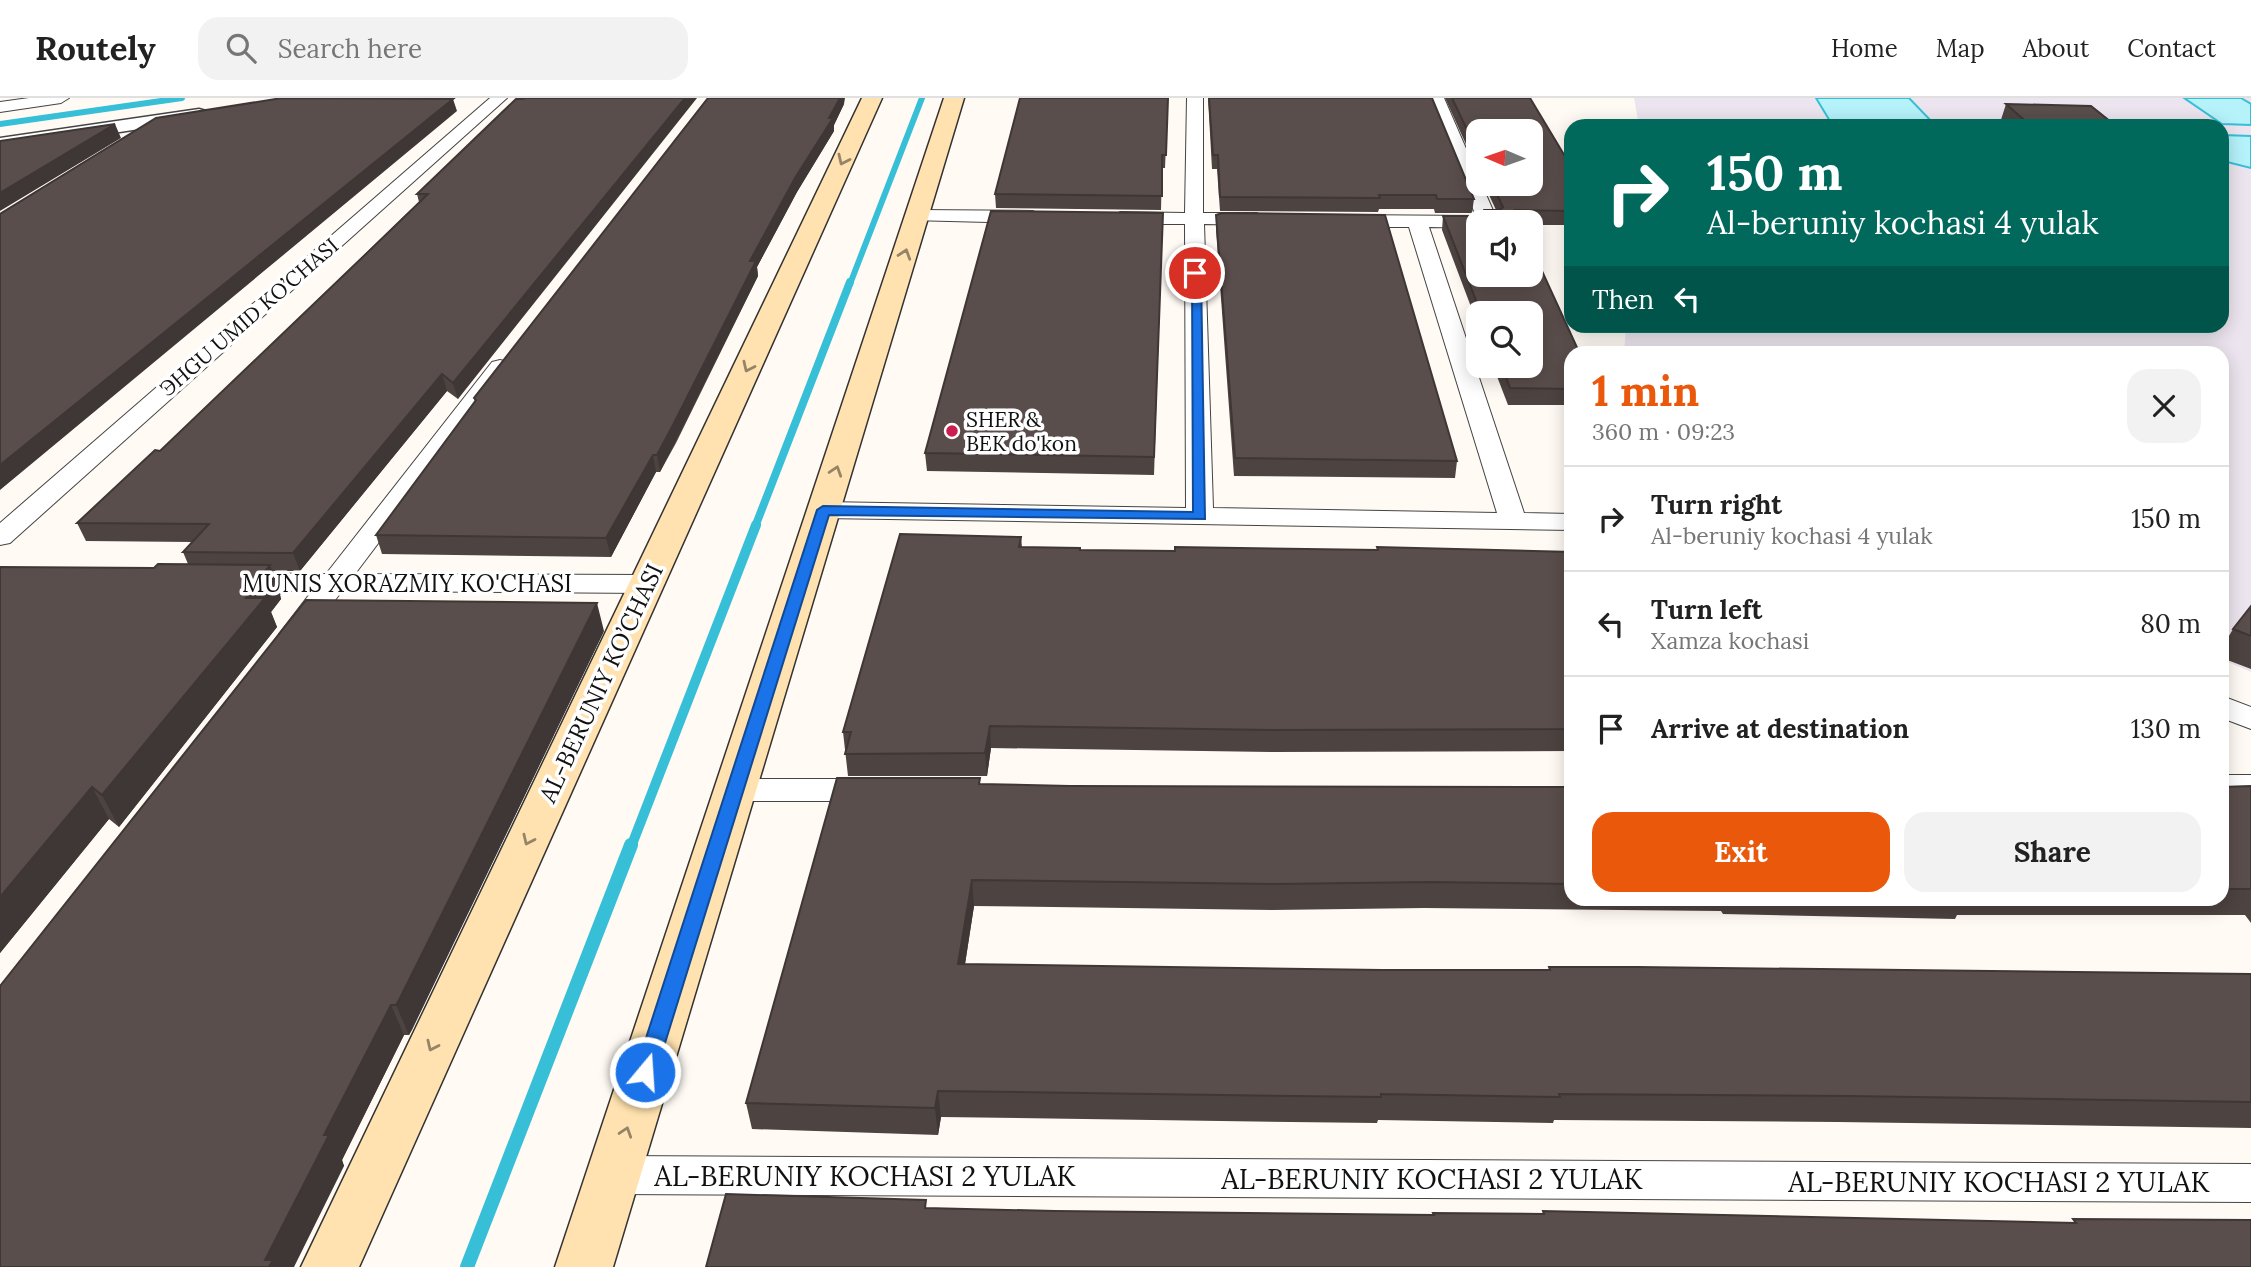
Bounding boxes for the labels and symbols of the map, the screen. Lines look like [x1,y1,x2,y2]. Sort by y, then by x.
north arrow [1466,119,1544,196]
one-way arrow [837,153,851,165]
street label: ЭHGU UMID KO’CHASI [154,232,344,402]
pin [1165,243,1225,303]
one-way arrow [897,249,911,261]
one-way arrow [742,359,756,372]
place label: SHER & BEK do'kon [966,406,1077,457]
marker: SHER & BEK do'kon [944,423,960,439]
one-way arrow [828,466,842,478]
street label: AL-BERUNIY KO’CHASI [532,558,670,808]
street label: MUNIS XORAZMIY KO'CHASI [242,568,572,599]
one-way arrow [522,832,536,845]
position arrow [608,1035,682,1109]
one-way arrow [427,1039,441,1051]
one-way arrow [618,1126,633,1138]
street label: AL-BERUNIY KOCHASI 2 YULAK [653,1158,1076,1194]
street label: AL-BERUNIY KOCHASI 2 YULAK [1220,1161,1643,1197]
street label: AL-BERUNIY KOCHASI 2 YULAK [1787,1164,2210,1200]

